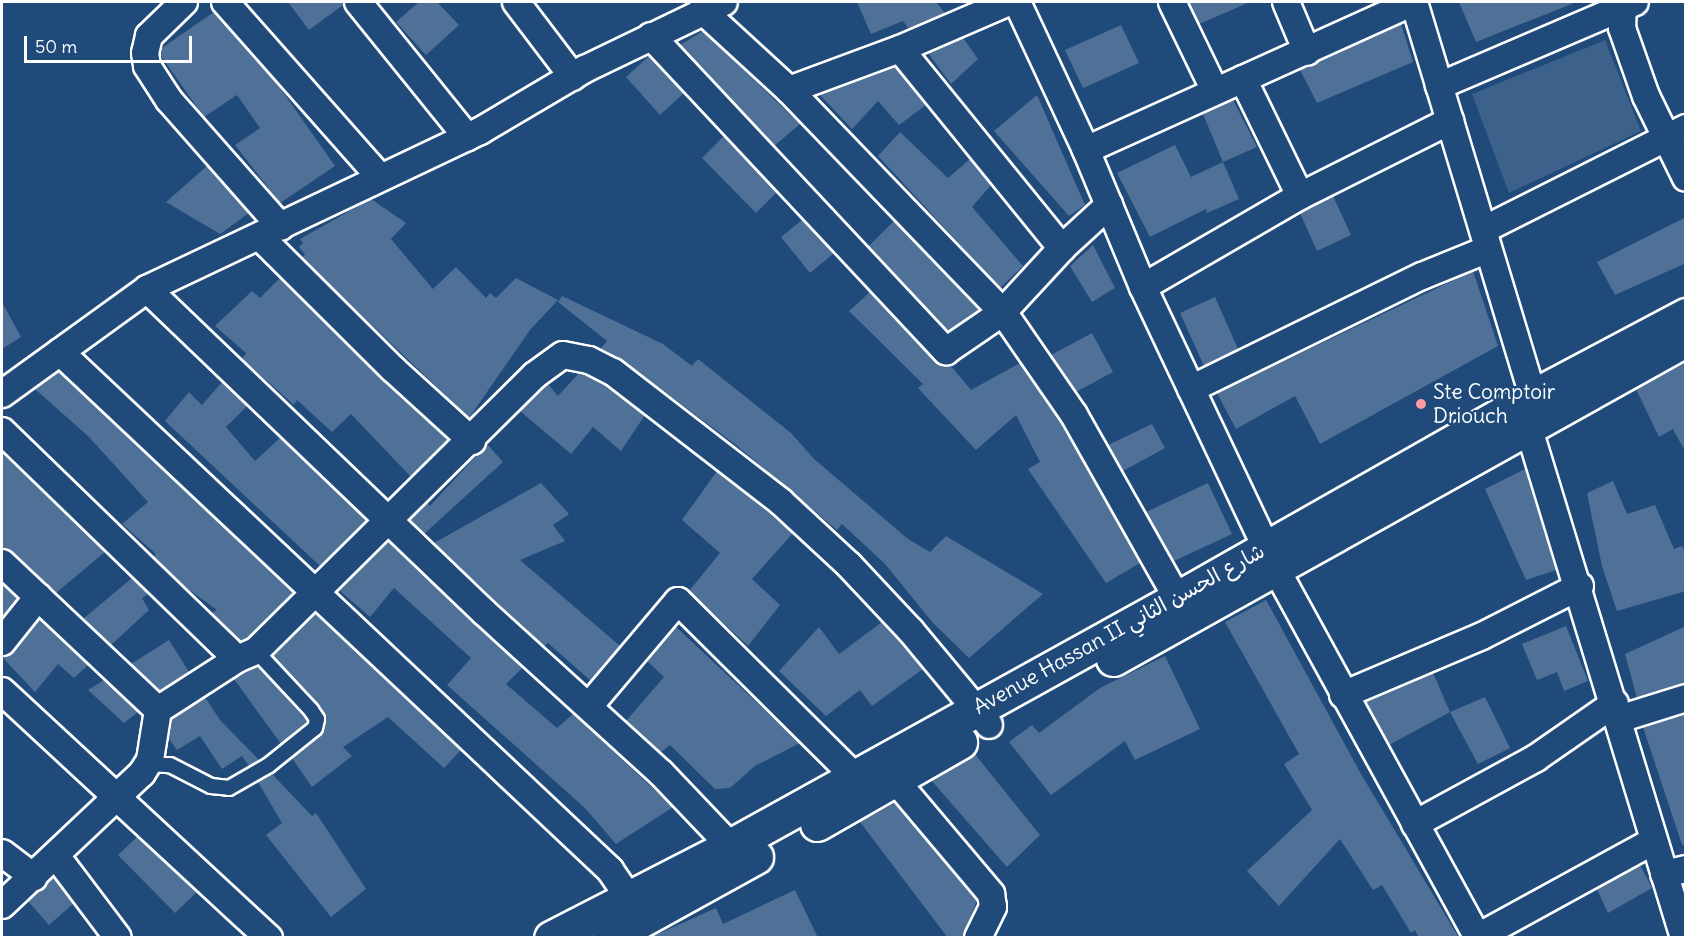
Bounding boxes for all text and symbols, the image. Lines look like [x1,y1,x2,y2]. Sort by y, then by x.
scale bar [27,24,195,62]
text: 50 m [35,35,77,58]
place label: Ste Comptoir Driouch [1433,379,1555,429]
marker: Ste Comptoir Driouch [1414,397,1428,411]
street label: Avenue Hassan II شارع الحسن الثاني [969,538,1269,720]

